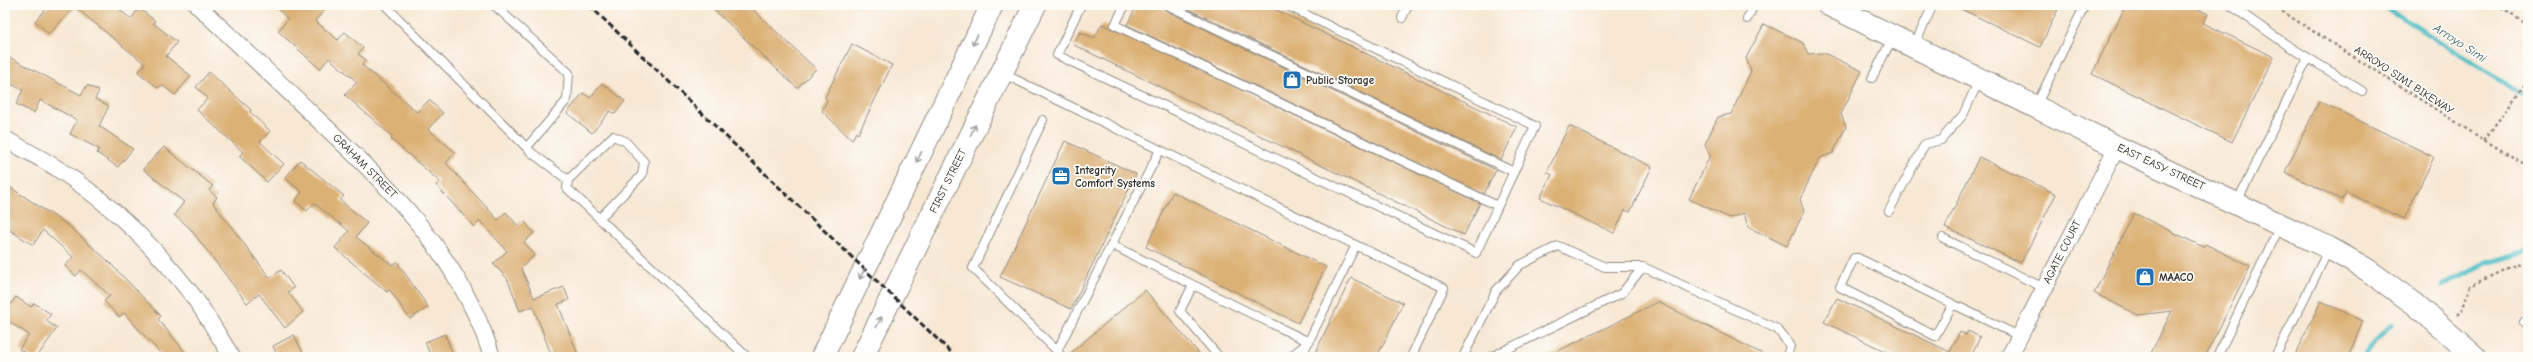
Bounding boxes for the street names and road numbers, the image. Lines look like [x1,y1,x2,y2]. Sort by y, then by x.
street label: ARROYO SIMI BIKEWAY [2352,43,2456,117]
street label: GRAHAM STREET [330,131,400,201]
street label: EAST EASY STREET [2115,141,2207,193]
street label: FIRST STREET [927,146,969,215]
street label: AGATE COURT [2040,218,2084,286]

